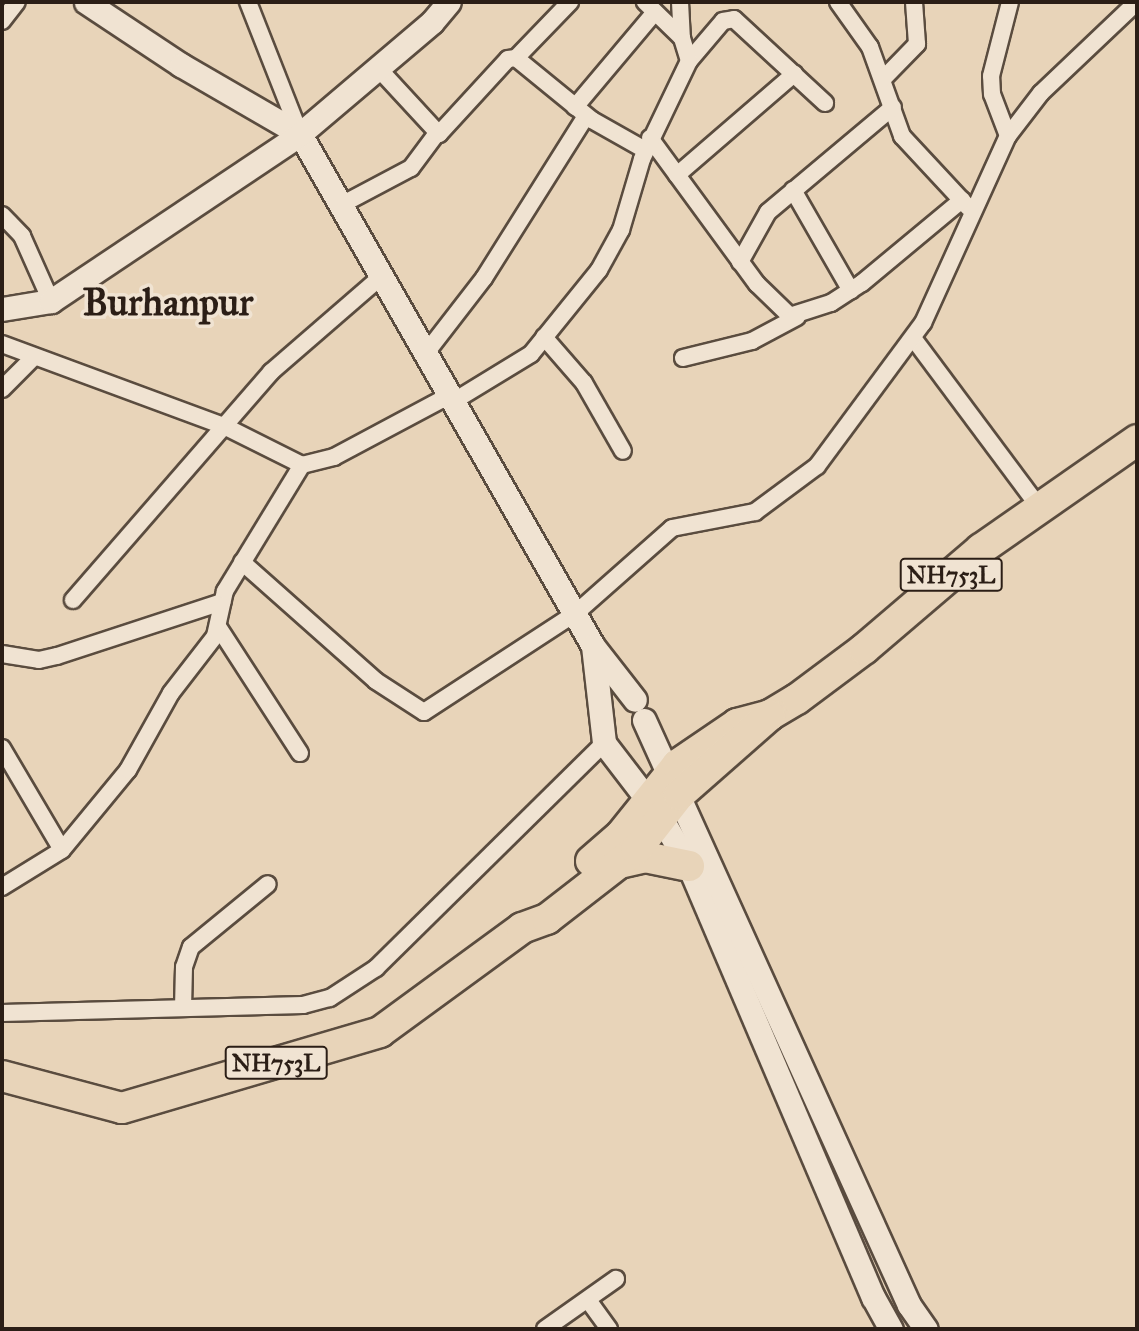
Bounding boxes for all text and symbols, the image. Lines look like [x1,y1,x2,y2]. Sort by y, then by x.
district label: Burhanpur [83,280,253,326]
road number: NH753L [898,555,1004,594]
road number: NH753L [224,1044,328,1082]

